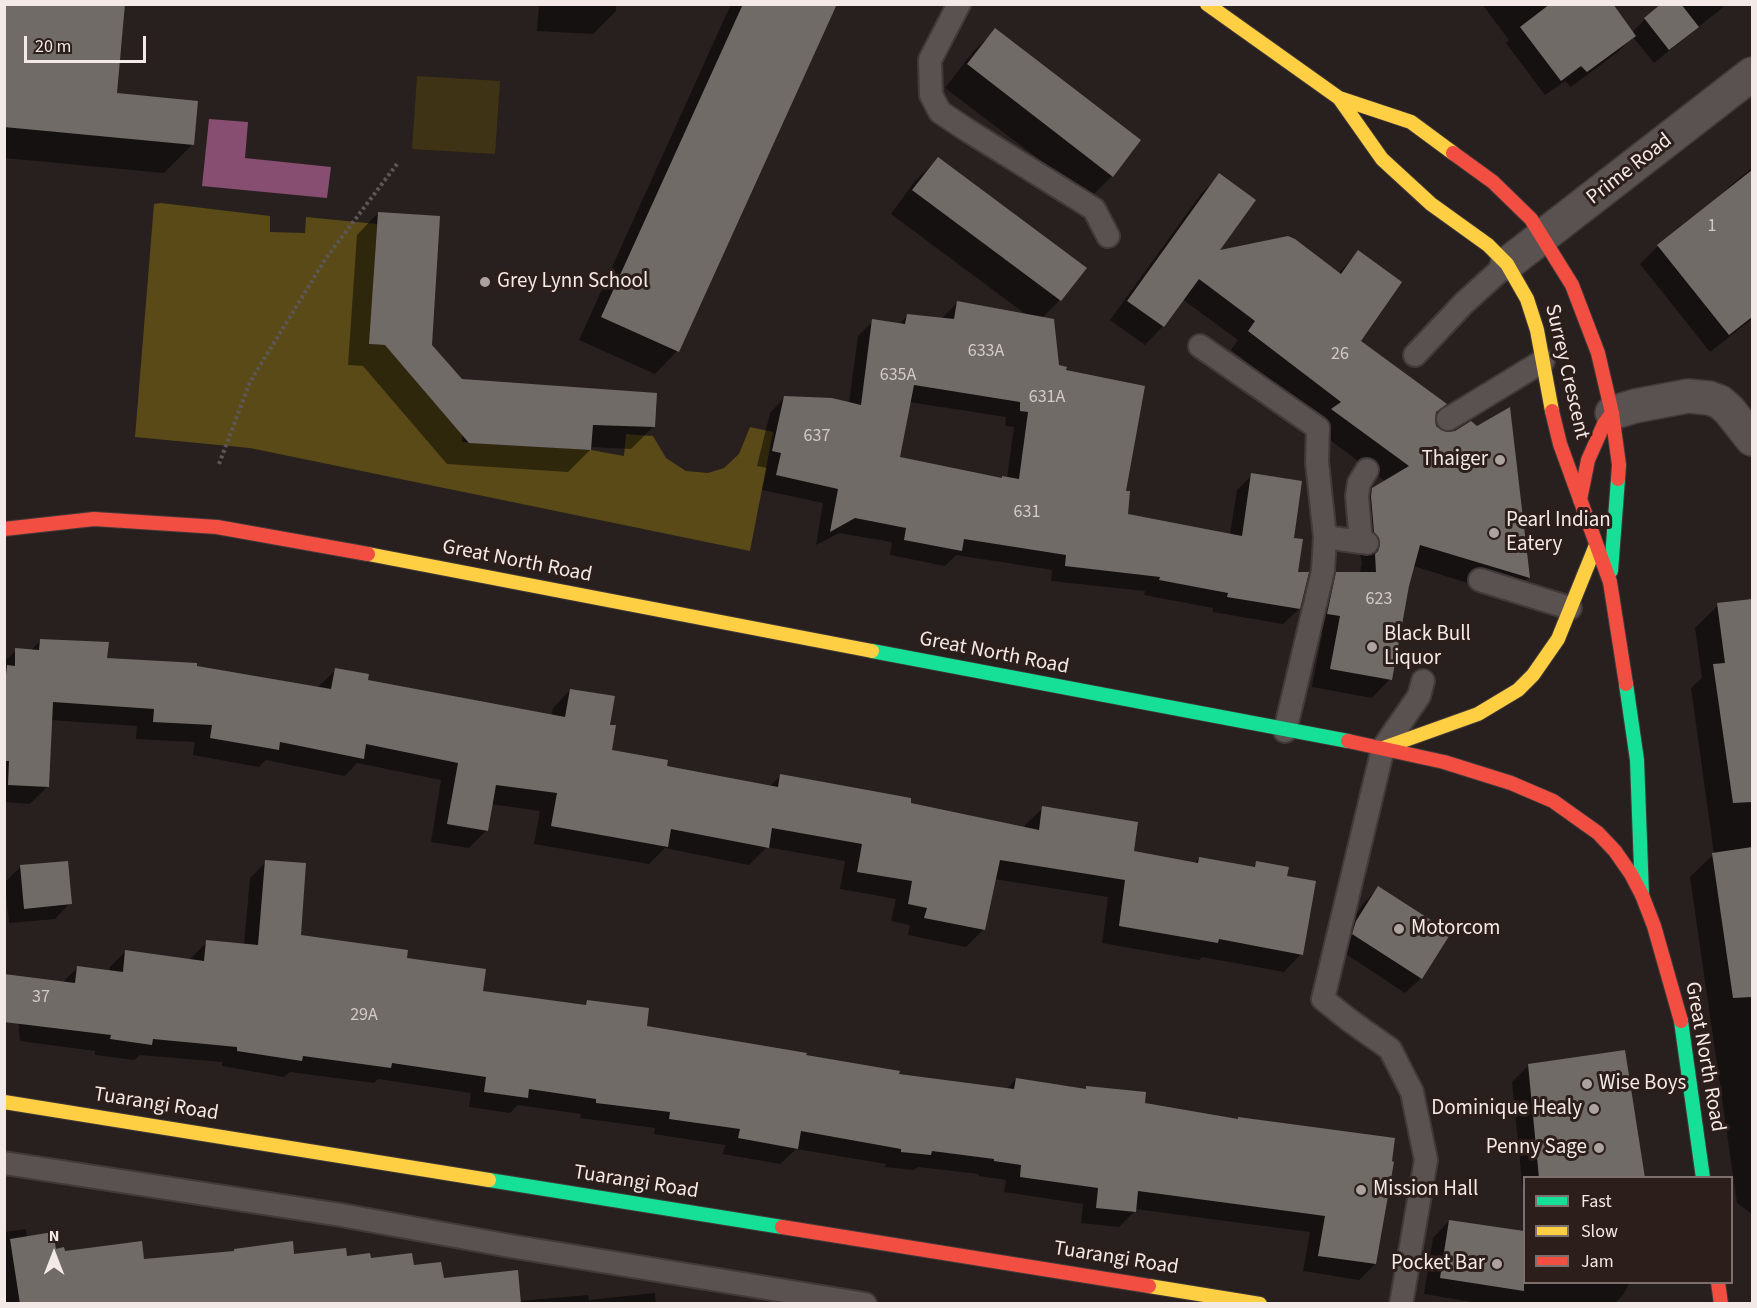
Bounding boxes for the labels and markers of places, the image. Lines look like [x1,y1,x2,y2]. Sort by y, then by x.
place label: Grey Lynn School [497,269,648,295]
marker: Grey Lynn School [478,275,492,289]
place label: Thaiger [1422,447,1488,473]
marker: Thaiger [1493,453,1507,467]
place label: Pearl Indian Eatery [1506,508,1611,558]
marker: Pearl Indian Eatery [1487,526,1501,540]
place label: Black Bull Liquor [1384,622,1471,672]
marker: Black Bull Liquor [1365,640,1379,654]
place label: Motorcom [1411,916,1500,942]
marker: Motorcom [1392,922,1406,936]
place label: Wise Boys [1599,1071,1686,1097]
marker: Wise Boys [1580,1077,1594,1091]
place label: Dominique Healy [1431,1096,1582,1122]
marker: Dominique Healy [1587,1102,1601,1116]
place label: Penny Sage [1486,1135,1587,1161]
marker: Penny Sage [1592,1141,1606,1155]
place label: Mission Hall [1373,1177,1478,1203]
marker: Mission Hall [1354,1183,1368,1197]
place label: Pocket Bar [1391,1251,1485,1277]
marker: Pocket Bar [1490,1257,1504,1271]

